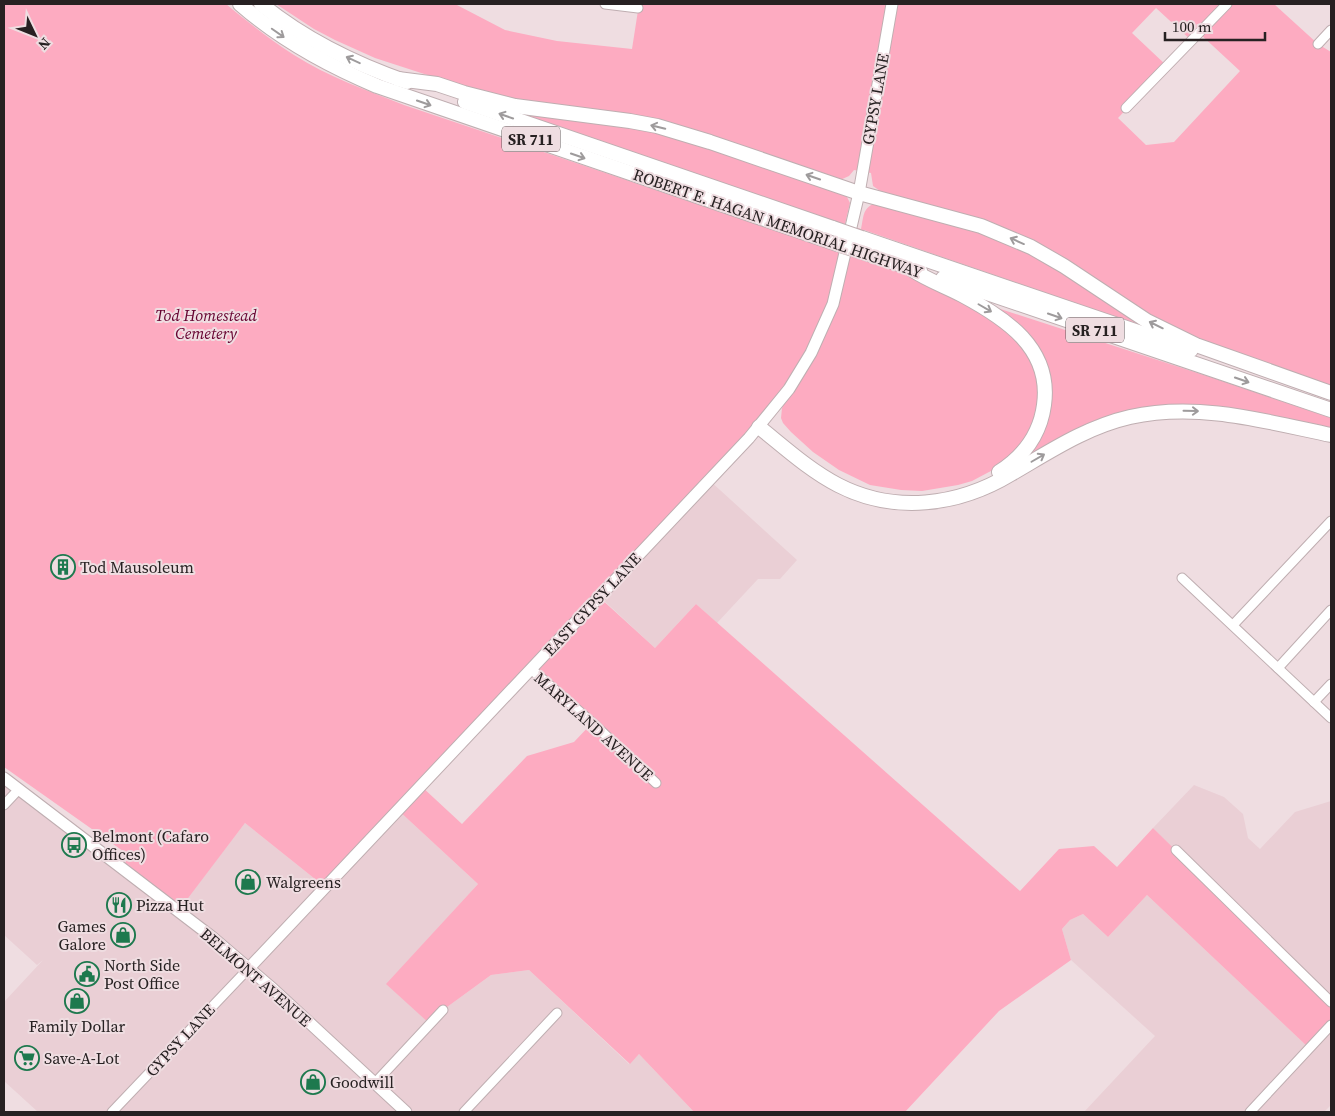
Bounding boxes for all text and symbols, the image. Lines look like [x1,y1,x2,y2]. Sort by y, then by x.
north arrow [10,10,60,60]
scale bar [1165,10,1265,42]
text: 100 m [1172,16,1212,37]
one-way arrow [271,28,284,39]
text: N [34,33,55,54]
street label: GYPSY LANE [856,51,894,146]
one-way arrow [346,55,361,65]
one-way arrow [416,99,432,108]
one-way arrow [499,111,514,120]
one-way arrow [651,122,667,131]
road number: SR 711 [502,126,560,152]
one-way arrow [570,151,586,161]
street label: ROBERT E. HAGAN MEMORIAL HIGHWAY [630,163,926,283]
one-way arrow [805,172,821,182]
one-way arrow [1010,235,1025,245]
park label: Tod Homestead Cemetery [155,304,257,344]
one-way arrow [977,304,991,314]
one-way arrow [1047,312,1063,322]
road number: SR 711 [1066,318,1124,342]
one-way arrow [1148,320,1163,330]
one-way arrow [1233,376,1249,385]
one-way arrow [1183,407,1199,416]
one-way arrow [1030,453,1045,463]
street label: EAST GYPSY LANE [538,547,646,660]
building icon: Tod Mausoleum [50,554,76,580]
place label: Tod Mausoleum [80,556,194,578]
street label: MARYLAND AVENUE [530,667,658,786]
place label: Belmont (Cafaro Offices) [92,825,209,865]
bus stop icon: Belmont (Cafaro Offices) [61,832,87,858]
shop icon: Walgreens [235,869,261,895]
place label: Walgreens [266,871,341,893]
restaurant icon: Pizza Hut [106,892,132,918]
place label: Pizza Hut [136,894,204,916]
place label: Games Galore [58,915,106,955]
shop icon: Games Galore [110,922,136,948]
street label: BELMONT AVENUE [196,923,316,1032]
place label: North Side Post Office [104,954,180,994]
public building icon: North Side Post Office [74,961,100,987]
shop icon: Family Dollar [64,988,90,1014]
street label: GYPSY LANE [141,999,220,1081]
place label: Family Dollar [29,1015,126,1037]
supermarket icon: Save-A-Lot [14,1045,40,1071]
place label: Save-A-Lot [44,1047,120,1069]
shop icon: Goodwill [300,1069,326,1095]
place label: Goodwill [330,1071,394,1093]

